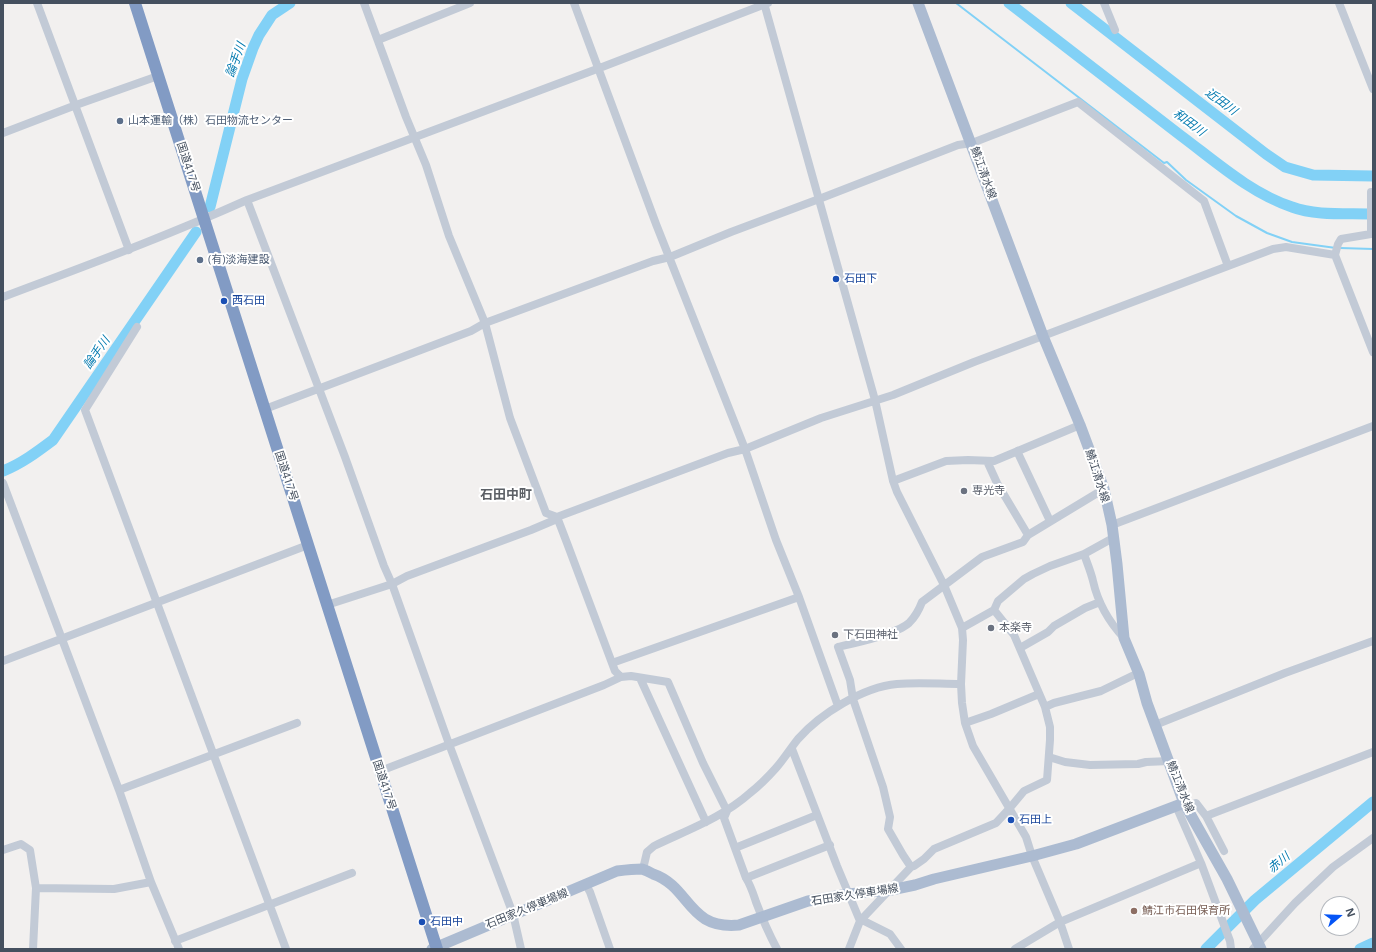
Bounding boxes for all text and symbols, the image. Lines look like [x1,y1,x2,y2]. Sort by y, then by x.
water label: 論手川 [223,41,249,79]
water label: 近田川 [1202,85,1240,119]
water label: 和田川 [1170,106,1208,140]
place label: 山本運輸（株）石田物流センター [128,114,293,128]
marker: 山本運輸（株）石田物流センター [115,116,125,126]
street label: 国道417号 [174,140,202,194]
street label: 鯖江清水線 [967,145,999,201]
place label: (有)淡海建設 [208,253,269,267]
marker: (有)淡海建設 [195,255,205,265]
place label: 石田下 [844,272,877,286]
marker: 石田下 [831,274,841,284]
place label: 西石田 [232,294,265,308]
marker: 西石田 [219,296,229,306]
water label: 論手川 [81,334,113,372]
street label: 鯖江清水線 [1082,448,1112,504]
street label: 国道417号 [272,449,300,503]
place label: 専光寺 [972,484,1005,498]
marker: 専光寺 [959,486,969,496]
district label: 石田中町 [480,487,532,503]
place label: 本楽寺 [999,621,1032,635]
marker: 本楽寺 [986,623,996,633]
place label: 下石田神社 [843,628,898,642]
marker: 下石田神社 [830,630,840,640]
street label: 国道417号 [370,758,398,812]
street label: 鯖江清水線 [1164,759,1196,815]
place label: 石田上 [1019,813,1052,827]
marker: 石田上 [1006,815,1016,825]
water label: 赤川 [1265,850,1293,876]
street label: 石田家久停車場線 [811,882,899,908]
street label: 石田家久停車場線 [484,886,570,932]
north arrow [1320,896,1360,936]
place label: 鯖江市石田保育所 [1142,904,1230,918]
marker: 鯖江市石田保育所 [1129,906,1139,916]
text: N [1342,906,1359,919]
place label: 石田中 [430,915,463,929]
marker: 石田中 [417,917,427,927]

